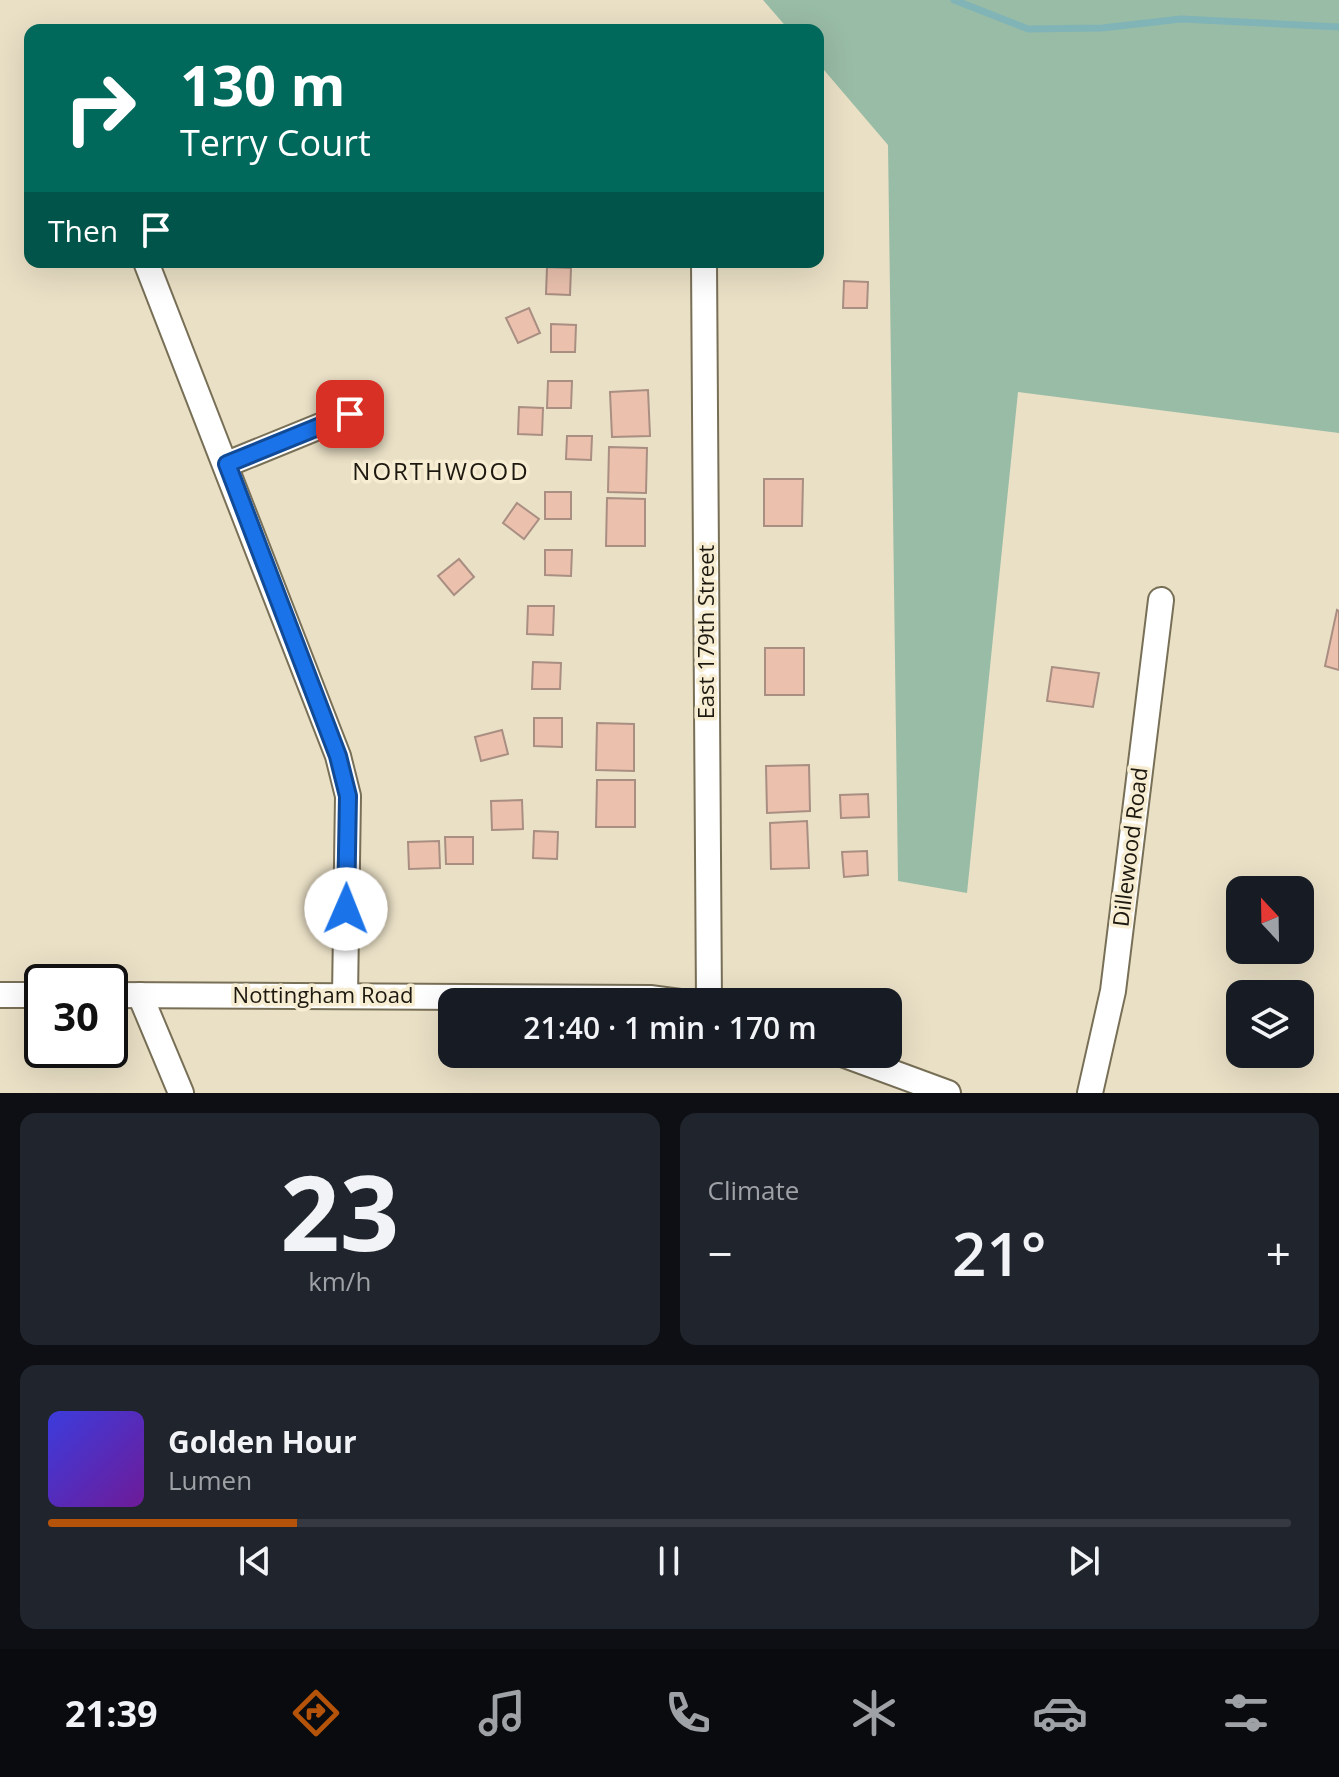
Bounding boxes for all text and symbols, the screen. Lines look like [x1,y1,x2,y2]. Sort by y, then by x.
text: 130 m [180,46,346,122]
icon: right [48,56,152,160]
text: Terry Court [180,118,371,167]
icon: arrive [134,208,178,252]
text: Then [48,210,118,251]
pin [316,380,384,448]
icon: arrive [328,392,372,436]
district label: NORTHWOOD [352,454,530,487]
street label: East 179th Street [690,544,720,719]
street label: Dillewood Road [1104,766,1154,928]
position arrow [304,867,388,951]
north arrow [1226,876,1314,964]
map controls [1226,876,1314,1068]
speed limit sign: 30 [24,964,128,1068]
street label: Nottingham Road [233,979,413,1009]
button: layers [1226,980,1314,1068]
text: 21:40 · 1 min · 170 m [523,1007,817,1048]
text: 23 [280,1140,399,1281]
text: Climate [708,1172,799,1208]
text: 21° [952,1212,1046,1294]
text: − [708,1223,733,1283]
text: + [1266,1223,1291,1283]
text: km/h [308,1263,371,1299]
text: Golden Hour [168,1421,357,1462]
text: Lumen [168,1462,252,1498]
icon: previous [233,1539,277,1583]
icon: pause [647,1539,691,1583]
icon: next [1062,1539,1106,1583]
icon: directions [288,1685,344,1741]
icon: music [474,1685,530,1741]
icon: phone [660,1685,716,1741]
icon: climate [846,1685,902,1741]
icon: car [1032,1685,1088,1741]
icon: filters [1218,1685,1274,1741]
text: 21:39 [65,1689,158,1738]

